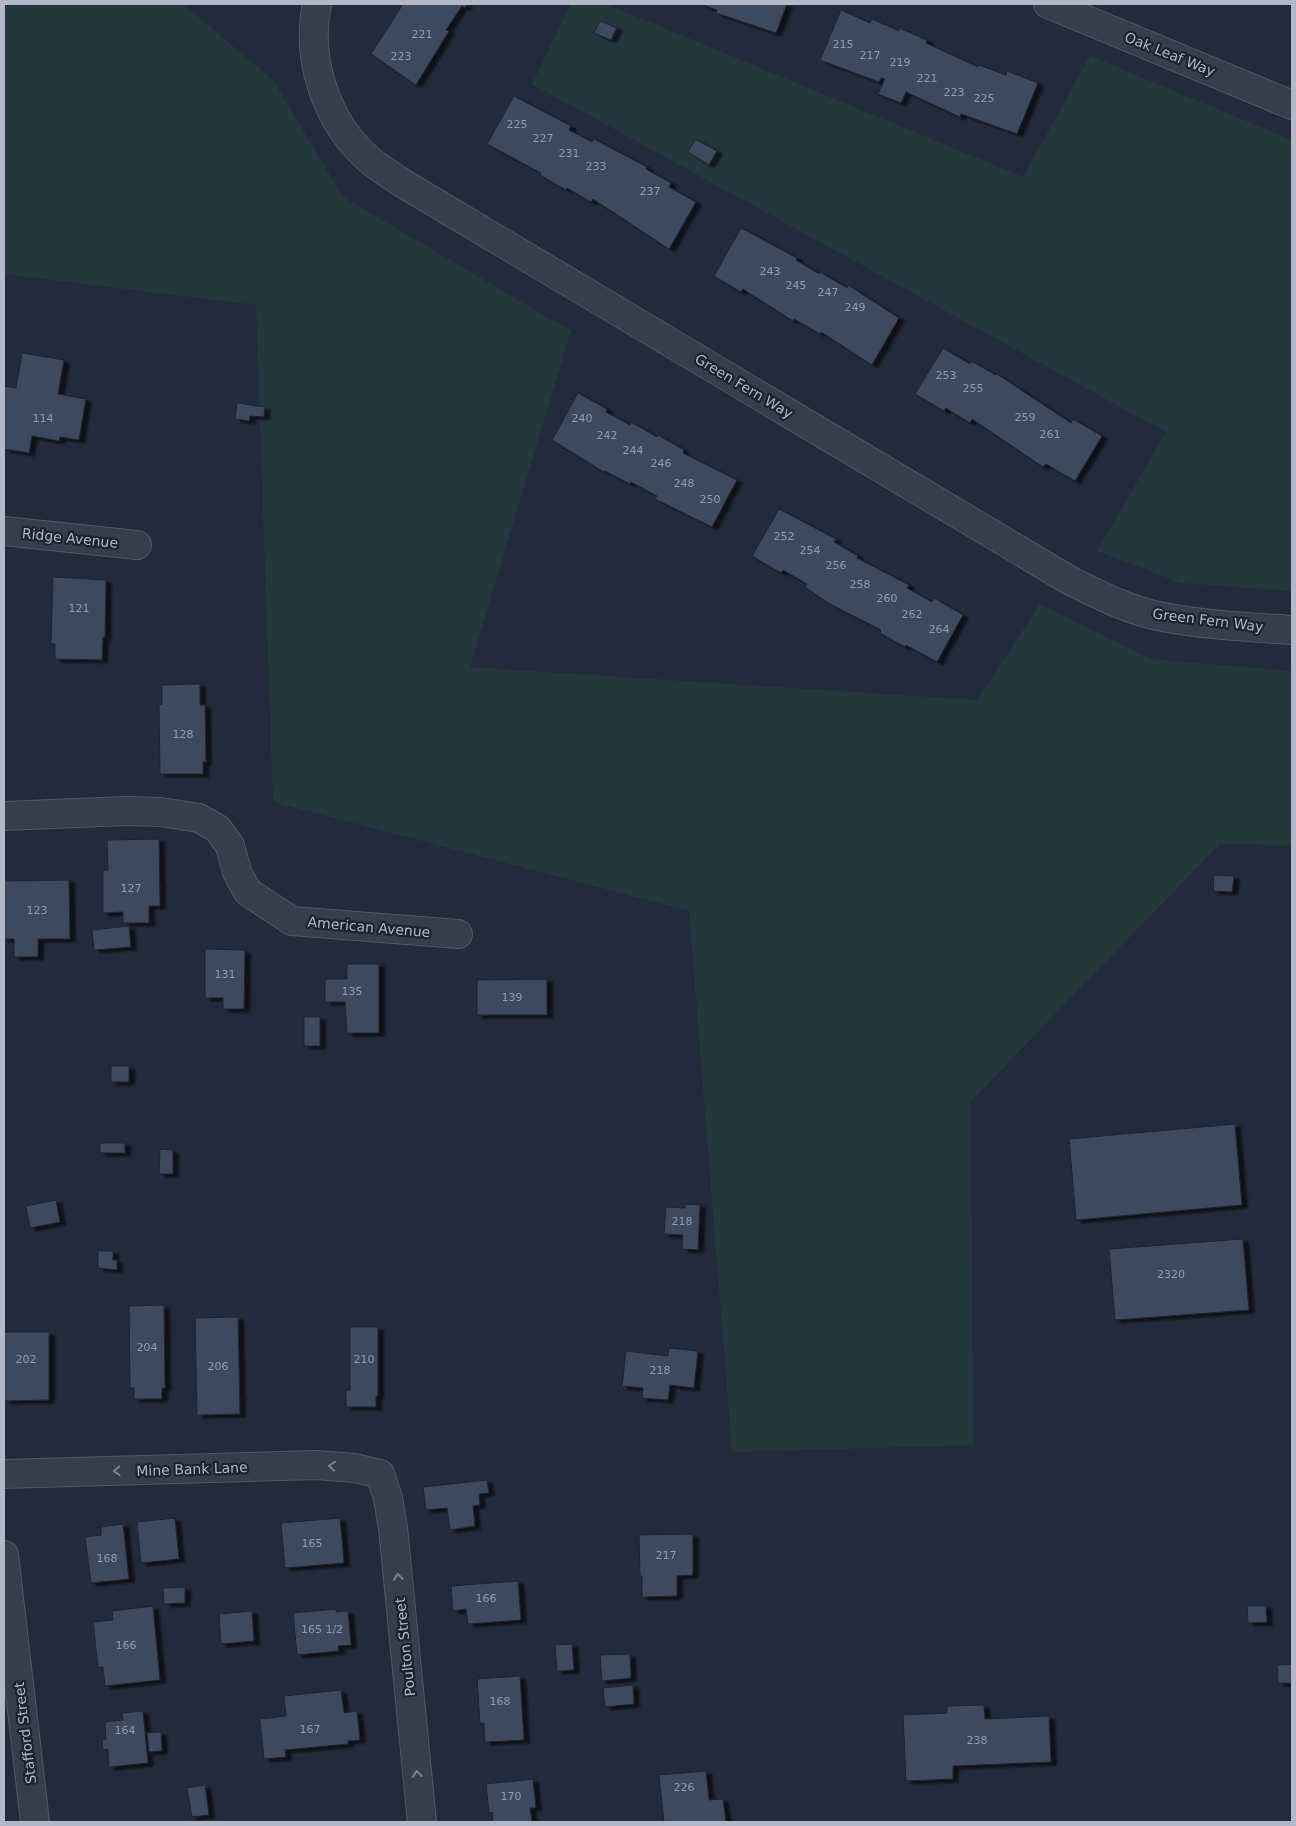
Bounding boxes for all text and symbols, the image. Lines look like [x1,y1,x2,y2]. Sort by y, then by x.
house number: 221 [412,28,433,41]
street label: Oak Leaf Way [1122,29,1218,79]
house number: 215 [833,38,854,51]
house number: 217 [860,49,881,62]
house number: 223 [391,50,412,63]
house number: 219 [890,56,911,69]
house number: 221 [917,72,938,85]
house number: 223 [944,86,965,99]
house number: 225 [974,92,995,105]
house number: 225 [507,118,528,131]
house number: 227 [533,132,554,145]
house number: 231 [559,147,580,160]
house number: 233 [586,160,607,173]
house number: 237 [640,185,661,198]
house number: 243 [760,265,781,278]
house number: 245 [786,279,807,292]
house number: 247 [818,286,839,299]
house number: 249 [845,301,866,314]
street label: Green Fern Way [692,350,796,422]
house number: 253 [936,369,957,382]
house number: 255 [963,382,984,395]
house number: 259 [1015,411,1036,424]
house number: 114 [33,412,54,425]
house number: 240 [572,412,593,425]
house number: 261 [1040,428,1061,441]
house number: 242 [597,429,618,442]
house number: 244 [623,444,644,457]
house number: 246 [651,457,672,470]
house number: 248 [674,477,695,490]
house number: 250 [700,493,721,506]
street label: Ridge Avenue [21,525,119,551]
house number: 252 [774,530,795,543]
house number: 254 [800,544,821,557]
house number: 256 [826,559,847,572]
house number: 258 [850,578,871,591]
house number: 260 [877,592,898,605]
house number: 121 [69,602,90,615]
street label: Green Fern Way [1152,605,1264,635]
house number: 262 [902,608,923,621]
house number: 264 [929,623,950,636]
house number: 128 [173,728,194,741]
house number: 127 [121,882,142,895]
house number: 123 [27,904,48,917]
street label: American Avenue [307,914,431,940]
house number: 131 [215,968,236,981]
house number: 135 [342,985,363,998]
house number: 139 [502,991,523,1004]
house number: 218 [672,1215,693,1228]
house number: 2320 [1157,1268,1185,1281]
house number: 204 [137,1341,158,1354]
house number: 202 [16,1353,37,1366]
house number: 210 [354,1353,375,1366]
house number: 206 [208,1360,229,1373]
house number: 218 [650,1364,671,1377]
street label: Mine Bank Lane [136,1459,248,1479]
one-way arrow [328,1461,336,1472]
one-way arrow [113,1465,121,1476]
house number: 165 [302,1537,323,1550]
house number: 217 [656,1549,677,1562]
house number: 168 [97,1552,118,1565]
one-way arrow [393,1573,404,1581]
house number: 166 [476,1592,497,1605]
street label: Poulton Street [392,1596,418,1697]
house number: 165 1/2 [301,1623,343,1636]
house number: 166 [116,1639,137,1652]
street label: Stafford Street [11,1681,39,1785]
house number: 168 [490,1695,511,1708]
house number: 167 [300,1723,321,1736]
house number: 164 [115,1724,136,1737]
house number: 238 [967,1734,988,1747]
one-way arrow [412,1769,423,1777]
house number: 226 [674,1781,695,1794]
house number: 170 [501,1790,522,1803]

